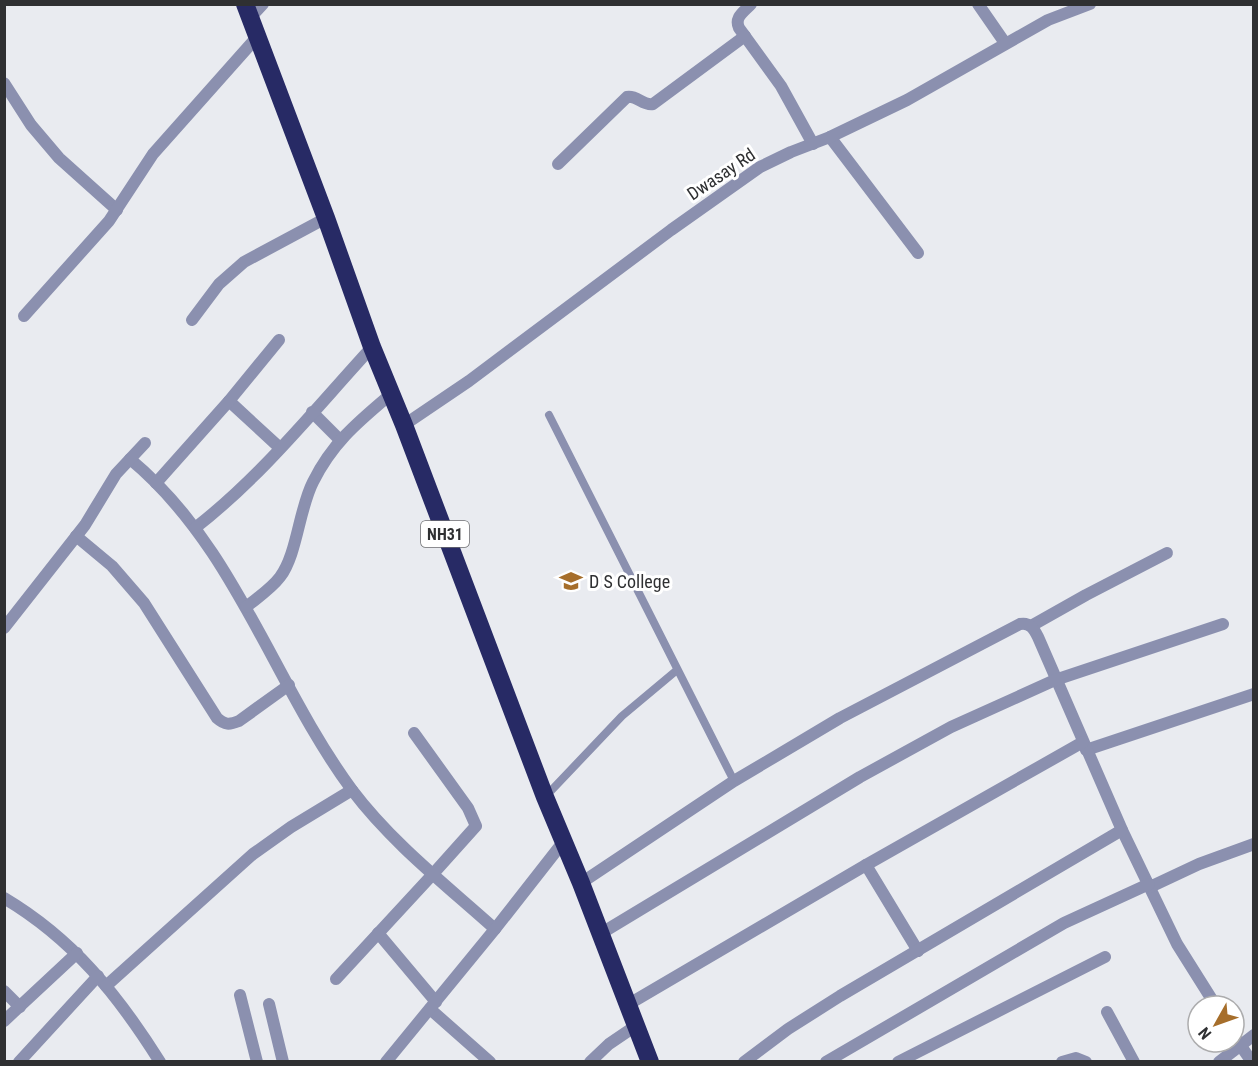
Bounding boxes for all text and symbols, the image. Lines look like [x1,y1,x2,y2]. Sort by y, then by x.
street label: Dwasay Rd [683,144,759,204]
road number: NH31 [421,521,469,547]
school or university icon: D S College [558,568,584,594]
place label: D S College [589,571,670,592]
north arrow [1186,994,1246,1054]
text: N [1194,1023,1215,1043]

